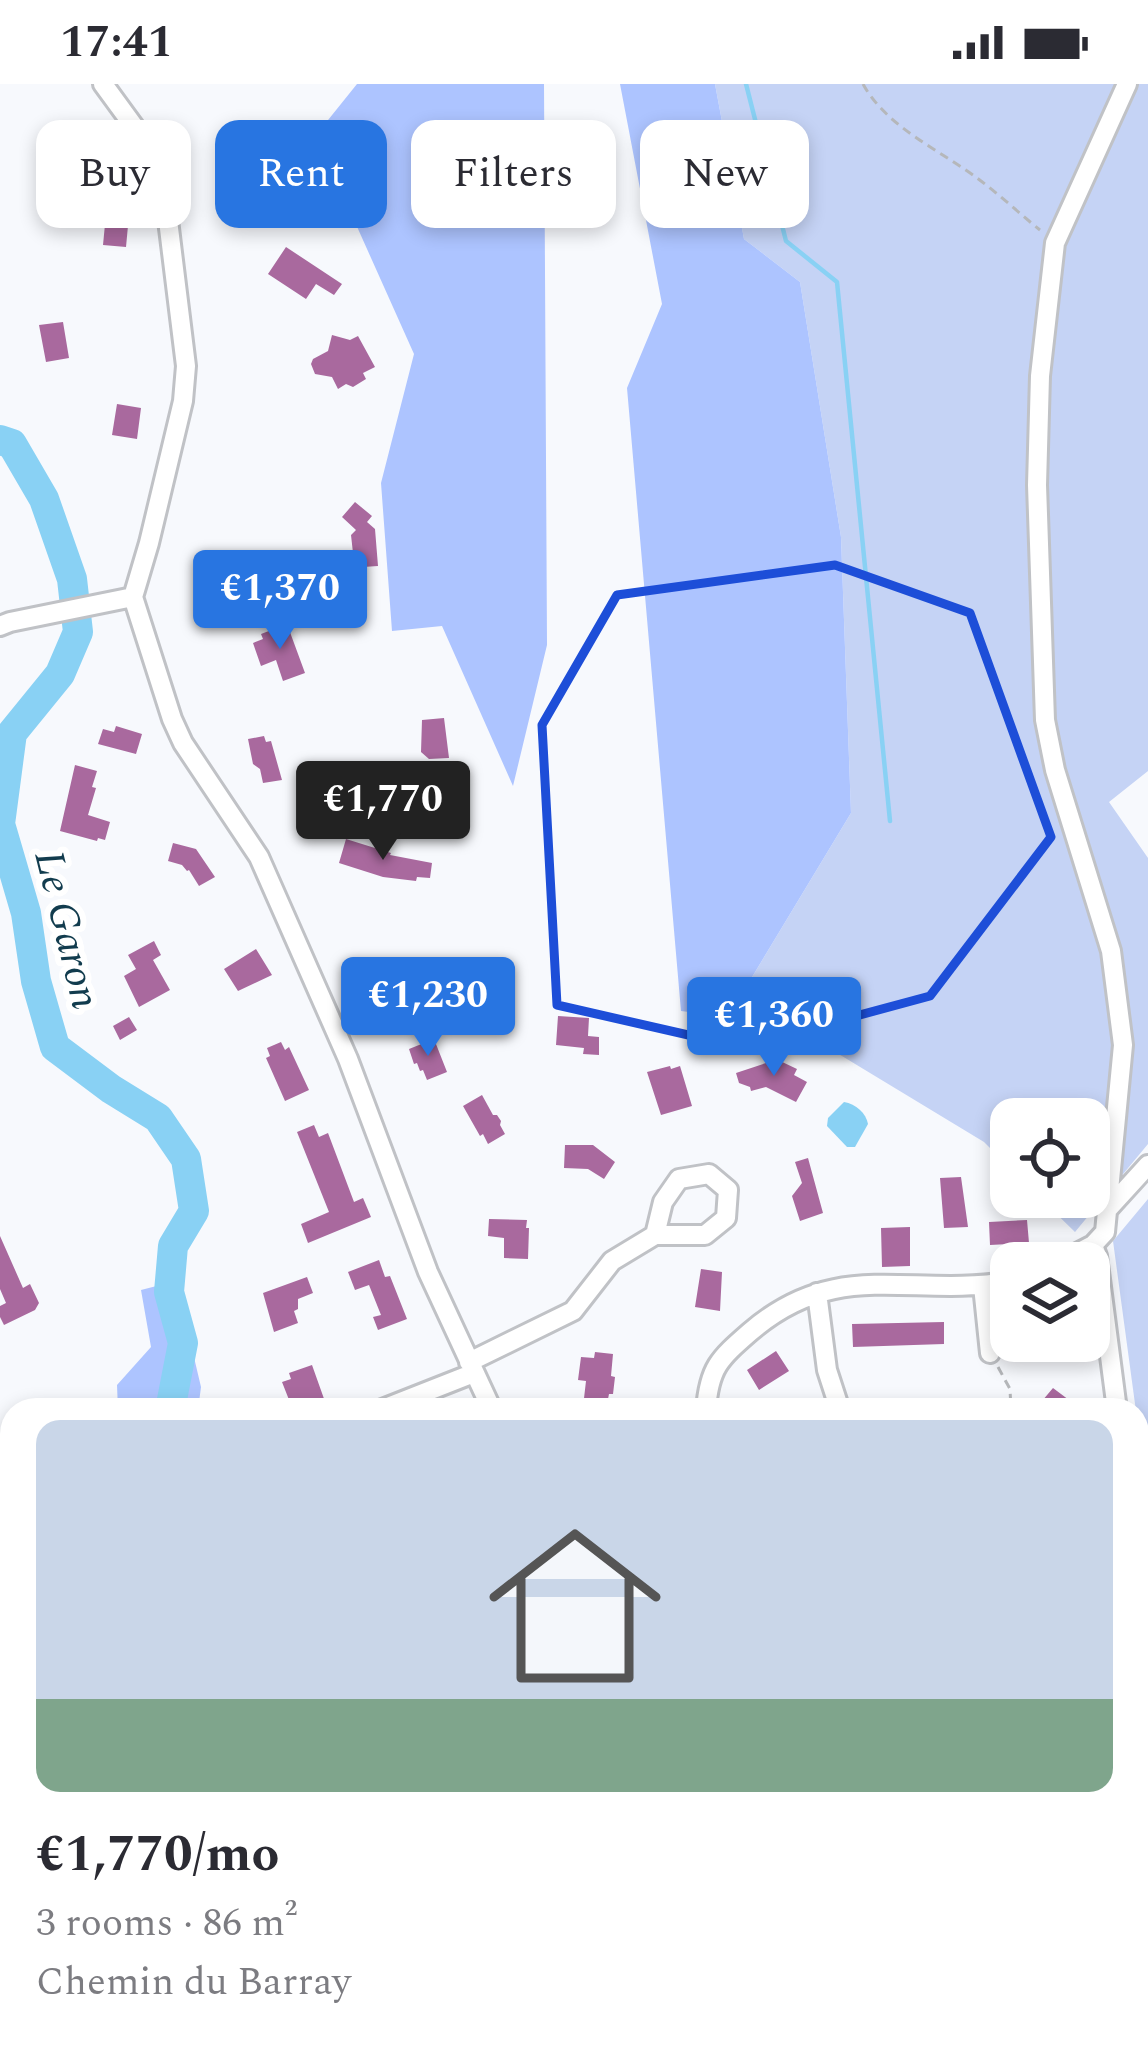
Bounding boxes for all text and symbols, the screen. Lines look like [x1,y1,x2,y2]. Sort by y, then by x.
text: 17:41 [60,8,173,77]
chip: Buy [36,120,191,228]
chip: Rent [215,120,387,228]
chip: Filters [411,120,616,228]
chip: New [640,120,809,228]
pin: €1,370 [182,550,378,652]
text: €1,370 [220,559,340,618]
pin: €1,770 [285,761,481,863]
text: €1,770 [323,770,443,829]
water label: Le Garon [16,844,117,1016]
pin: €1,230 [330,957,526,1059]
text: €1,230 [368,966,488,1025]
pin: €1,360 [676,977,872,1079]
text: €1,360 [714,986,834,1045]
map controls [990,1098,1110,1362]
button: locate [990,1098,1110,1218]
button: layers [990,1242,1110,1362]
icon: home [467,1498,683,1714]
text: €1,770/mo [36,1816,279,1894]
text: 3 rooms · 86 m² [36,1894,297,1953]
text: Chemin du Barray [36,1953,351,2012]

